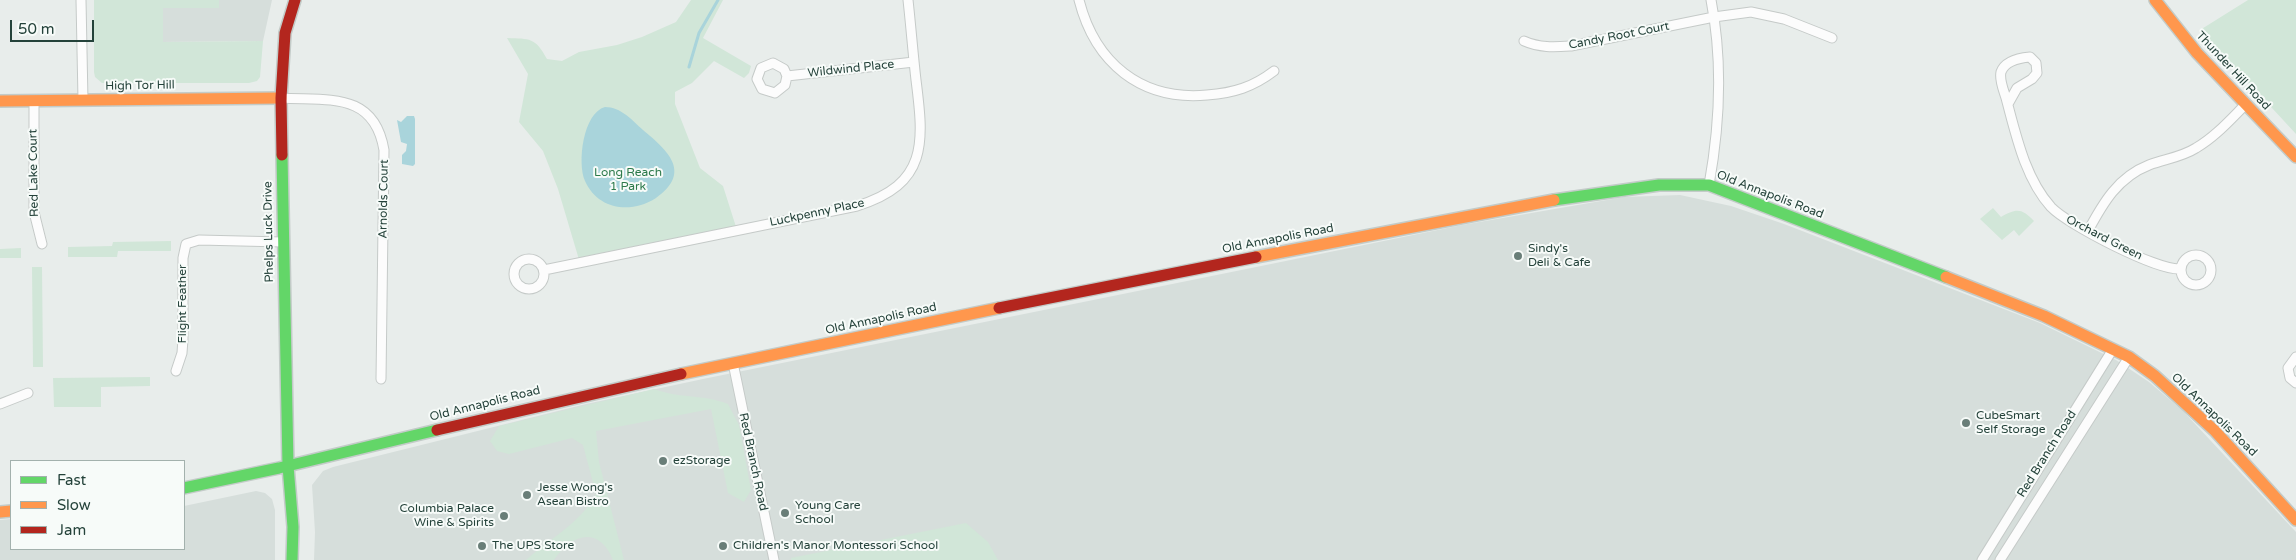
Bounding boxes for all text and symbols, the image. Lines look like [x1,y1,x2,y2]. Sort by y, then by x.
scale bar [12,10,96,42]
street label: Candy Root Court [1567,19,1671,53]
text: 50 m [18,20,55,38]
street label: Thunder Hill Road [2193,29,2273,113]
street label: Wildwind Place [807,57,895,81]
street label: High Tor Hill [105,78,175,94]
street label: Red Lake Court [26,129,42,217]
street label: Arnolds Court [376,159,392,239]
park label: Long Reach 1 Park [594,166,662,194]
street label: Old Annapolis Road [1714,168,1826,222]
street label: Phelps Luck Drive [261,181,277,283]
street label: Luckpenny Place [768,196,866,230]
street label: Orchard Green [2063,213,2145,263]
street label: Old Annapolis Road [1221,221,1335,257]
place label: Sindy's Deli & Cafe [1528,242,1591,270]
marker: Sindy's Deli & Cafe [1512,250,1524,262]
street label: Flight Feather [176,264,190,344]
street label: Old Annapolis Road [824,300,938,338]
street label: Old Annapolis Road [2168,370,2260,460]
street label: Old Annapolis Road [428,383,542,425]
street label: Red Branch Road [2014,408,2080,500]
place label: CubeSmart Self Storage [1976,409,2046,437]
street label: Red Branch Road [736,412,770,512]
marker: CubeSmart Self Storage [1960,417,1972,429]
place label: ezStorage [673,454,730,468]
marker: ezStorage [657,455,669,467]
legend [10,460,185,550]
text: Fast [57,471,86,489]
place label: Jesse Wong's Asean Bistro [537,481,613,509]
marker: Jesse Wong's Asean Bistro [521,489,533,501]
text: Slow [57,496,91,514]
place label: Young Care School [795,499,861,527]
place label: Columbia Palace Wine & Spirits [399,502,494,530]
marker: Young Care School [779,507,791,519]
marker: Columbia Palace Wine & Spirits [498,510,510,522]
text: Jam [57,521,86,539]
place label: The UPS Store [492,539,574,553]
place label: Children's Manor Montessori School [733,539,938,553]
marker: The UPS Store [476,540,488,552]
marker: Children's Manor Montessori School [717,540,729,552]

